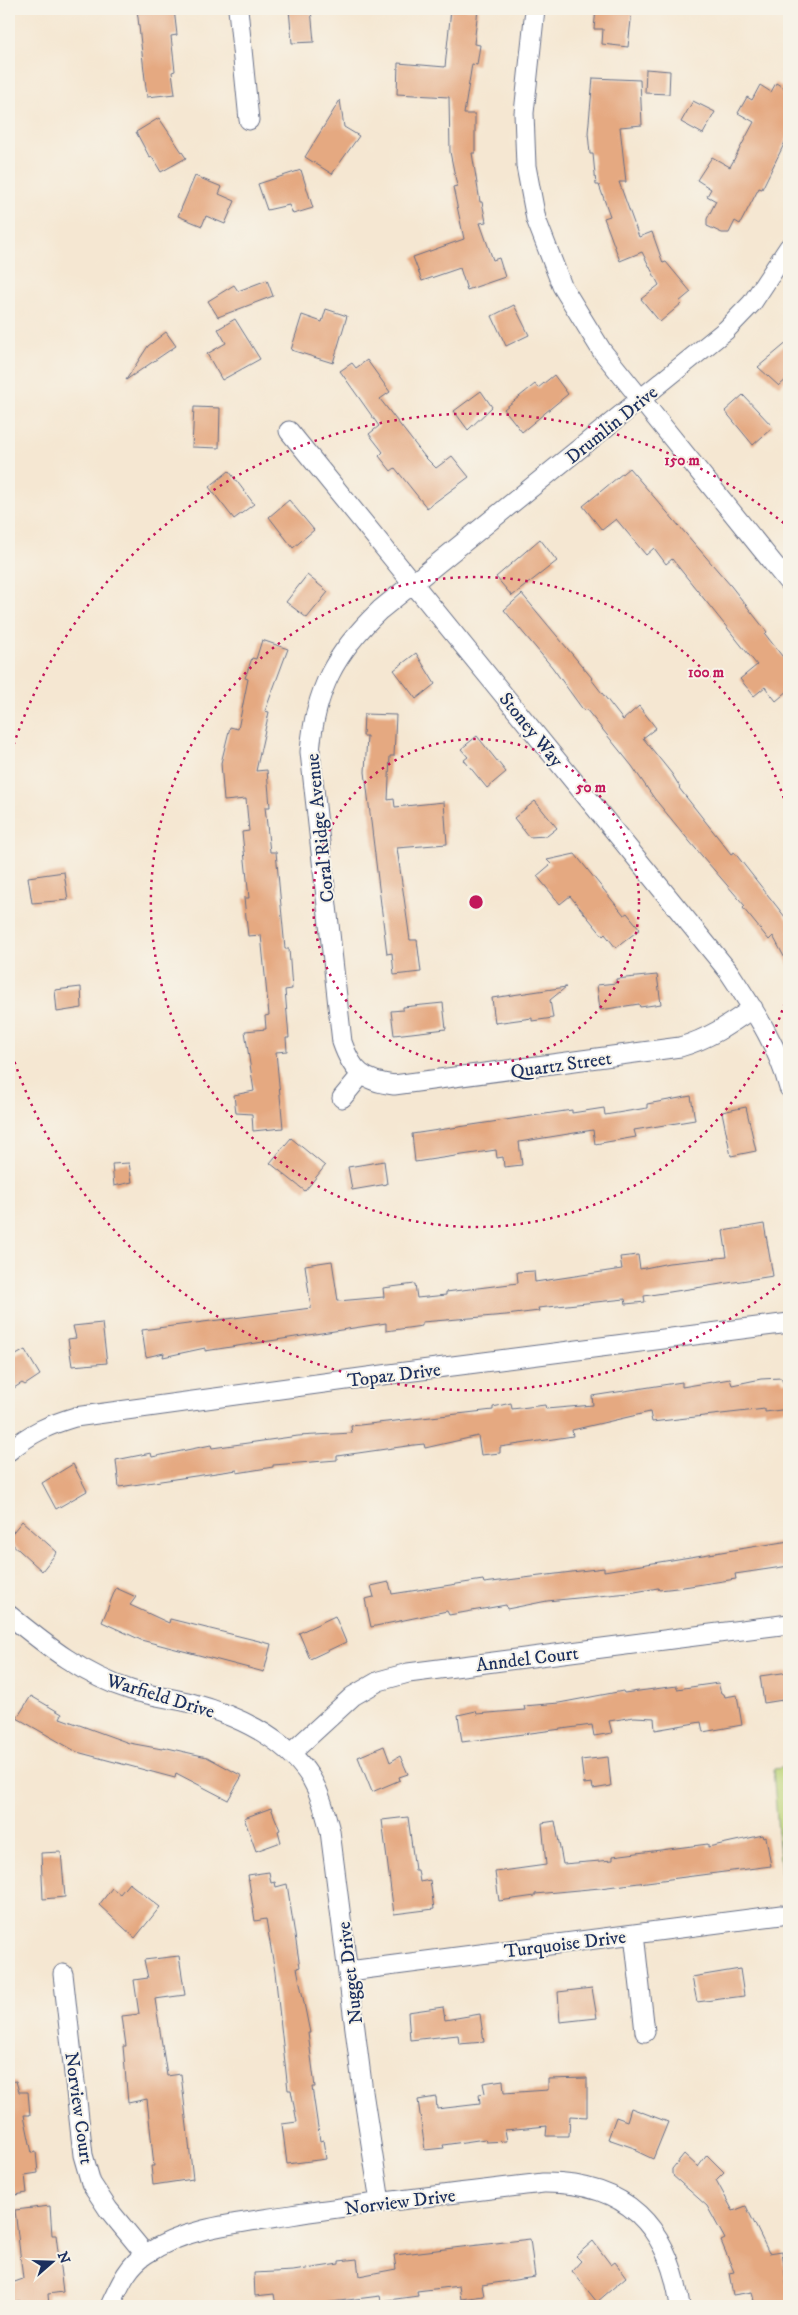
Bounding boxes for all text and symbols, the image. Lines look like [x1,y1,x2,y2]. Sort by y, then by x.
street label: Drumlin Drive [561,381,663,469]
text: 150 m [664,451,700,470]
text: 100 m [688,663,725,682]
street label: Stoney Way [494,688,569,773]
street label: Coral Ridge Avenue [301,752,340,903]
text: 50 m [575,778,607,797]
centre of rings [467,893,485,911]
street label: Quartz Street [509,1047,613,1084]
street label: Topaz Drive [346,1358,442,1393]
street label: Anndel Court [475,1642,580,1677]
street label: Warfield Drive [103,1669,217,1724]
street label: Nugget Drive [333,1920,368,2025]
street label: Turquoise Drive [503,1926,628,1964]
street label: Norview Court [59,2051,98,2166]
street label: Norview Drive [344,2184,457,2221]
north arrow [28,2238,78,2288]
text: N [53,2249,74,2267]

